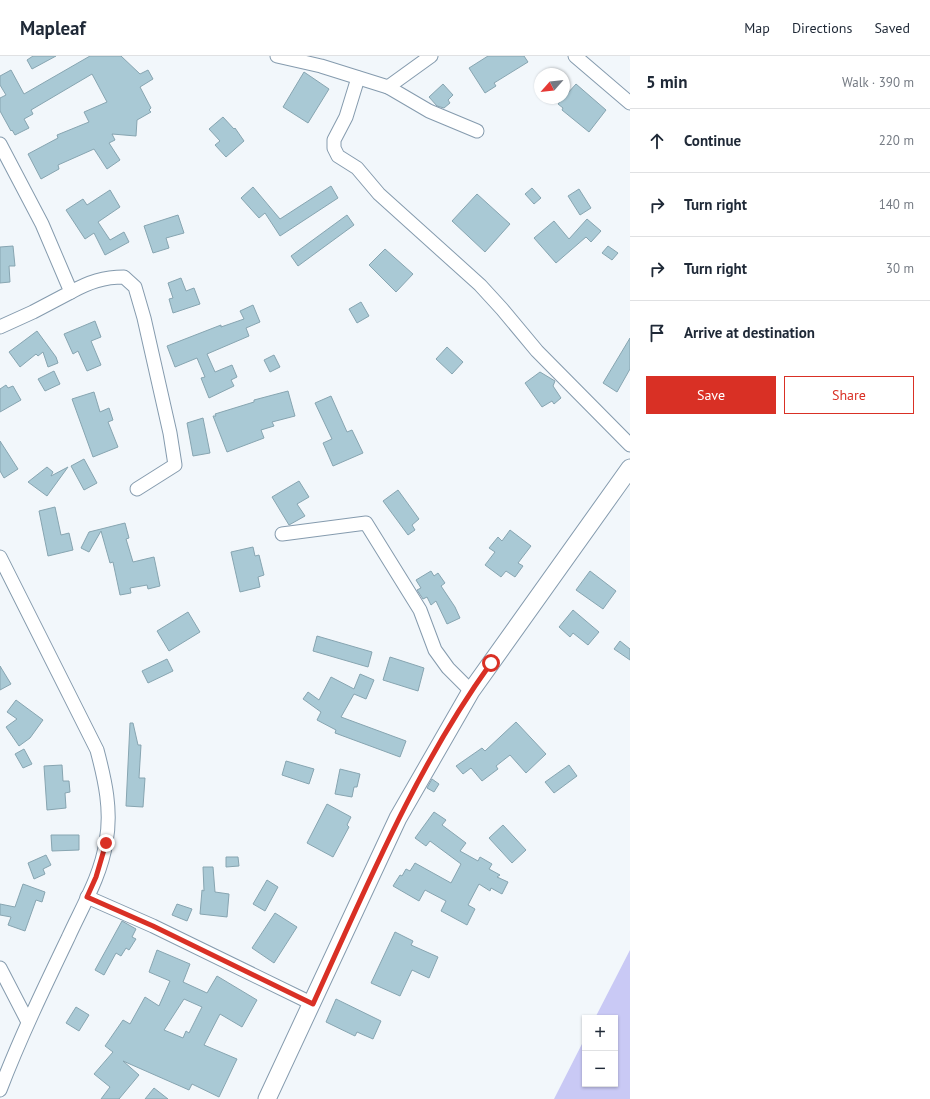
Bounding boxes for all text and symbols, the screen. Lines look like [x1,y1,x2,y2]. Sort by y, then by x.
text: Mapleaf [20,16,86,40]
text: Map [744,19,770,37]
text: Directions [792,19,852,37]
text: Saved [874,19,910,37]
north arrow [534,68,570,104]
text: 5 min [646,71,687,93]
text: Walk · 390 m [842,74,914,91]
icon: ahead [646,130,668,152]
text: Continue [684,131,741,150]
text: 220 m [879,132,914,149]
icon: right [646,194,668,216]
text: Turn right [684,195,747,214]
text: 140 m [879,196,914,213]
icon: right [646,258,668,280]
text: Turn right [684,259,747,278]
text: 30 m [886,260,914,277]
icon: arrive [646,322,668,344]
text: Arrive at destination [684,323,815,342]
button: Save [646,376,776,414]
button: Share [784,376,914,414]
route start [482,654,500,672]
route end [97,834,115,852]
map controls [582,1015,618,1087]
button: + [582,1015,618,1051]
button: − [582,1051,618,1087]

